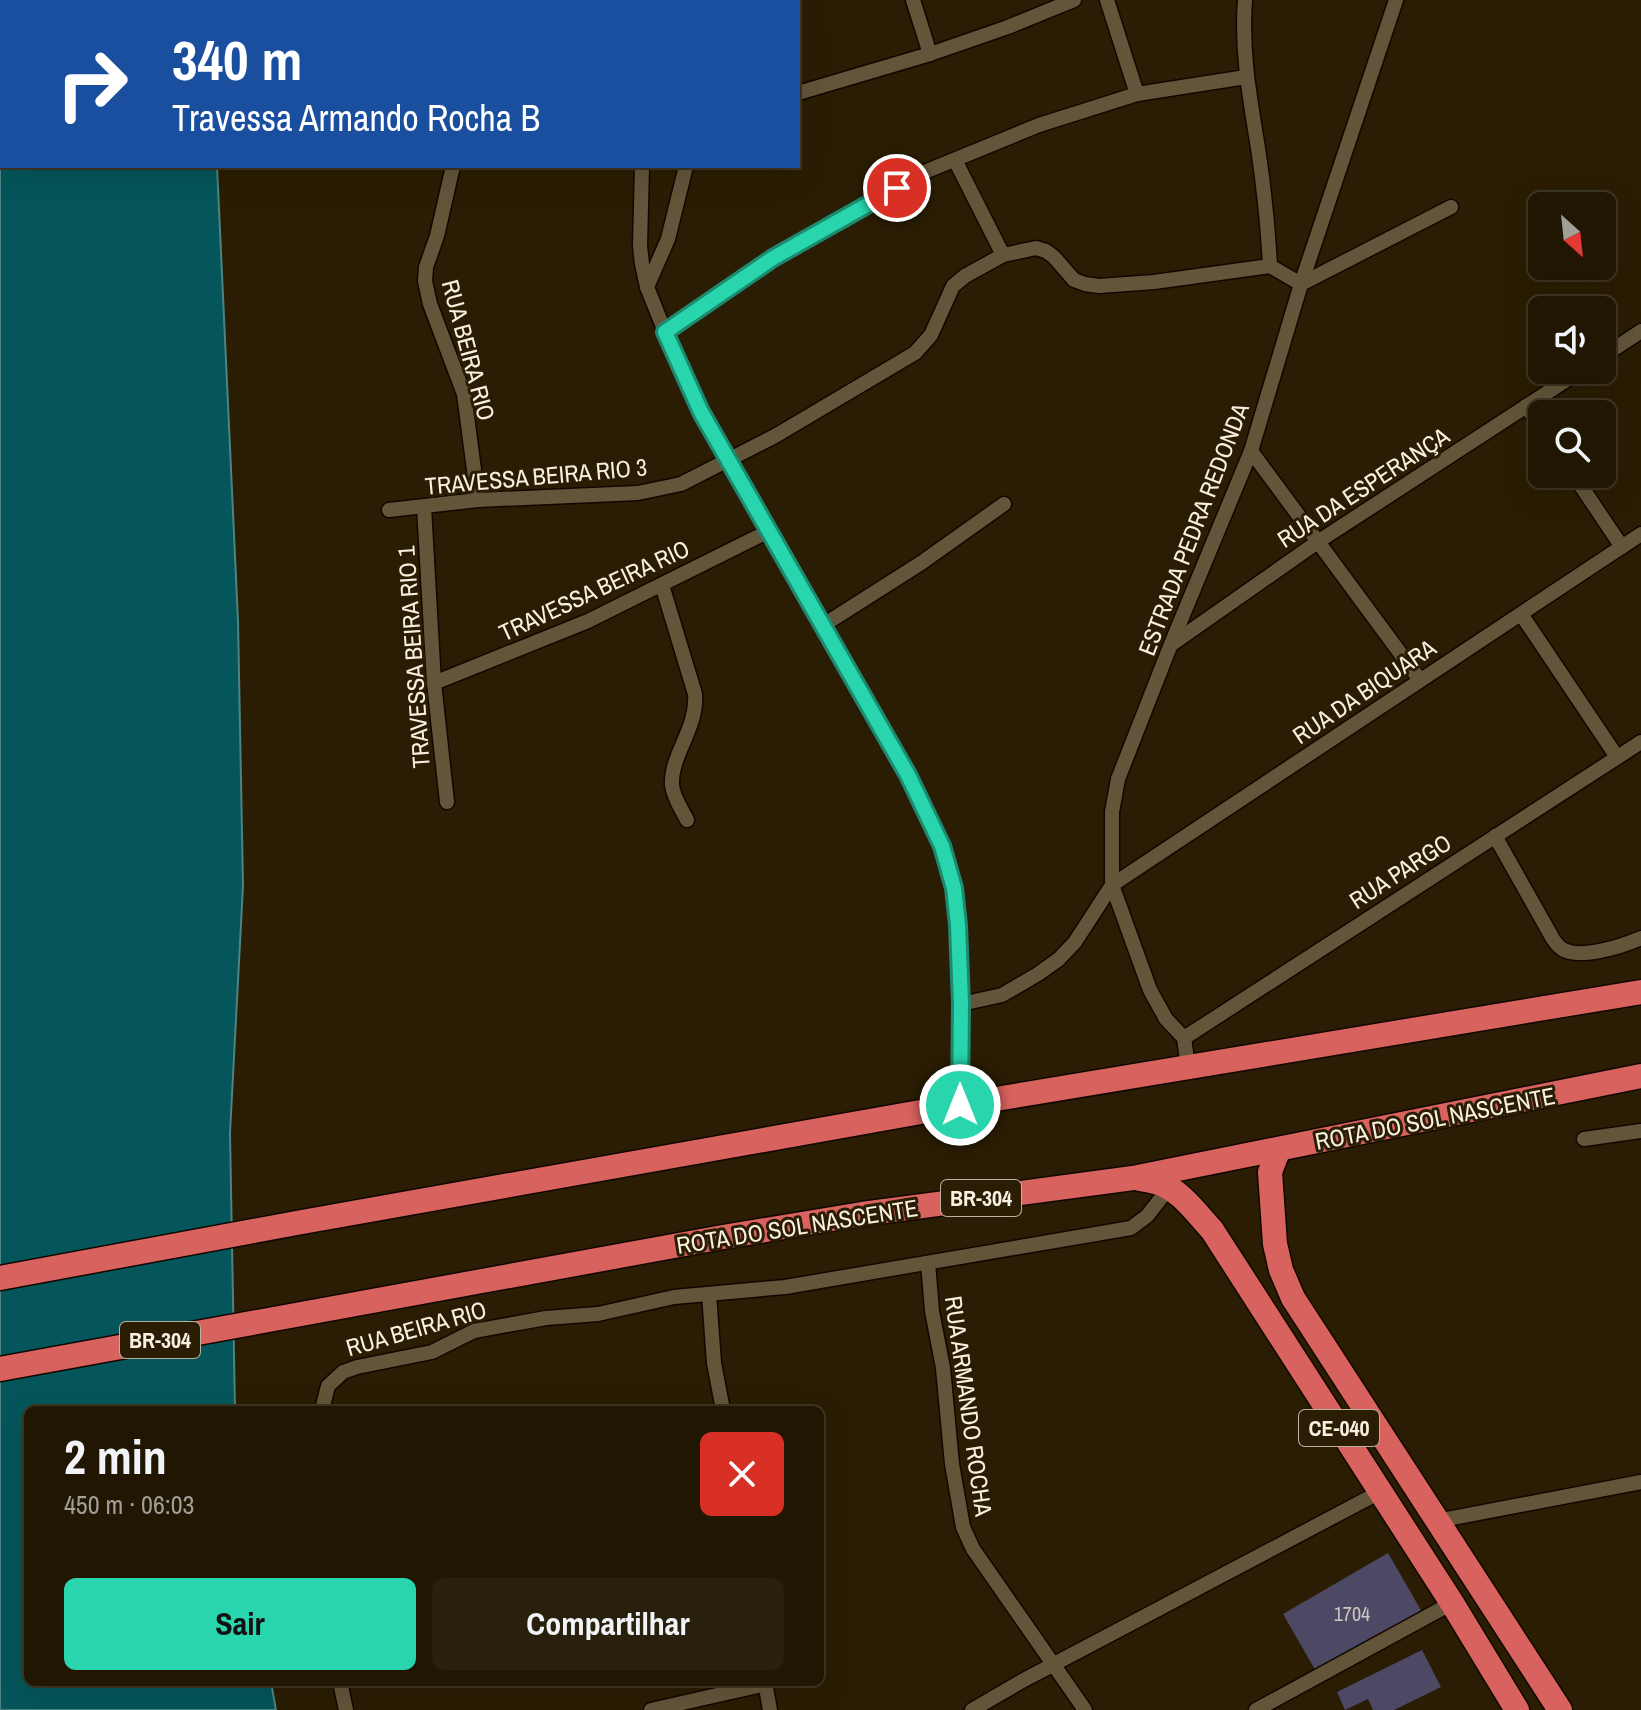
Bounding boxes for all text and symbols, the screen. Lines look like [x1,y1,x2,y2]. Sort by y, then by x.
text: 340 m [172,22,302,97]
icon: right [40,32,144,136]
text: Travessa Armando Rocha B [172,94,540,142]
pin [863,154,931,222]
icon: arrive [875,166,919,210]
north arrow [1528,192,1616,280]
map controls [1528,192,1616,488]
street label: RUA BEIRA RIO [435,276,503,424]
button: sound [1528,296,1616,384]
street label: ESTRADA PEDRA REDONDA [1130,397,1256,660]
button: search [1528,400,1616,488]
street label: RUA DA ESPERANÇA [1271,419,1456,555]
street label: TRAVESSA BEIRA RIO 3 [424,450,648,502]
street label: TRAVESSA BEIRA RIO [494,532,694,648]
street label: TRAVESSA BEIRA RIO 1 [389,545,437,769]
street label: RUA DA BIQUARA [1286,631,1443,751]
street label: RUA PARGO [1343,826,1457,916]
position arrow [918,1063,1002,1147]
street label: ROTA DO SOL NASCENTE [1312,1079,1558,1157]
road number: BR-304 [941,1180,1021,1216]
street label: ROTA DO SOL NASCENTE [674,1191,920,1261]
street label: RUA BEIRA RIO [342,1293,490,1363]
street label: RUA ARMANDO ROCHA [938,1294,1000,1519]
road number: BR-304 [120,1322,200,1358]
road number: CE-040 [1299,1410,1379,1446]
text: 2 min [64,1424,167,1489]
button: close [700,1432,784,1516]
text: 450 m · 06:03 [64,1487,194,1522]
button: Sair [64,1578,416,1670]
button: Compartilhar [432,1578,784,1670]
house number: 1704 [1334,1600,1370,1627]

